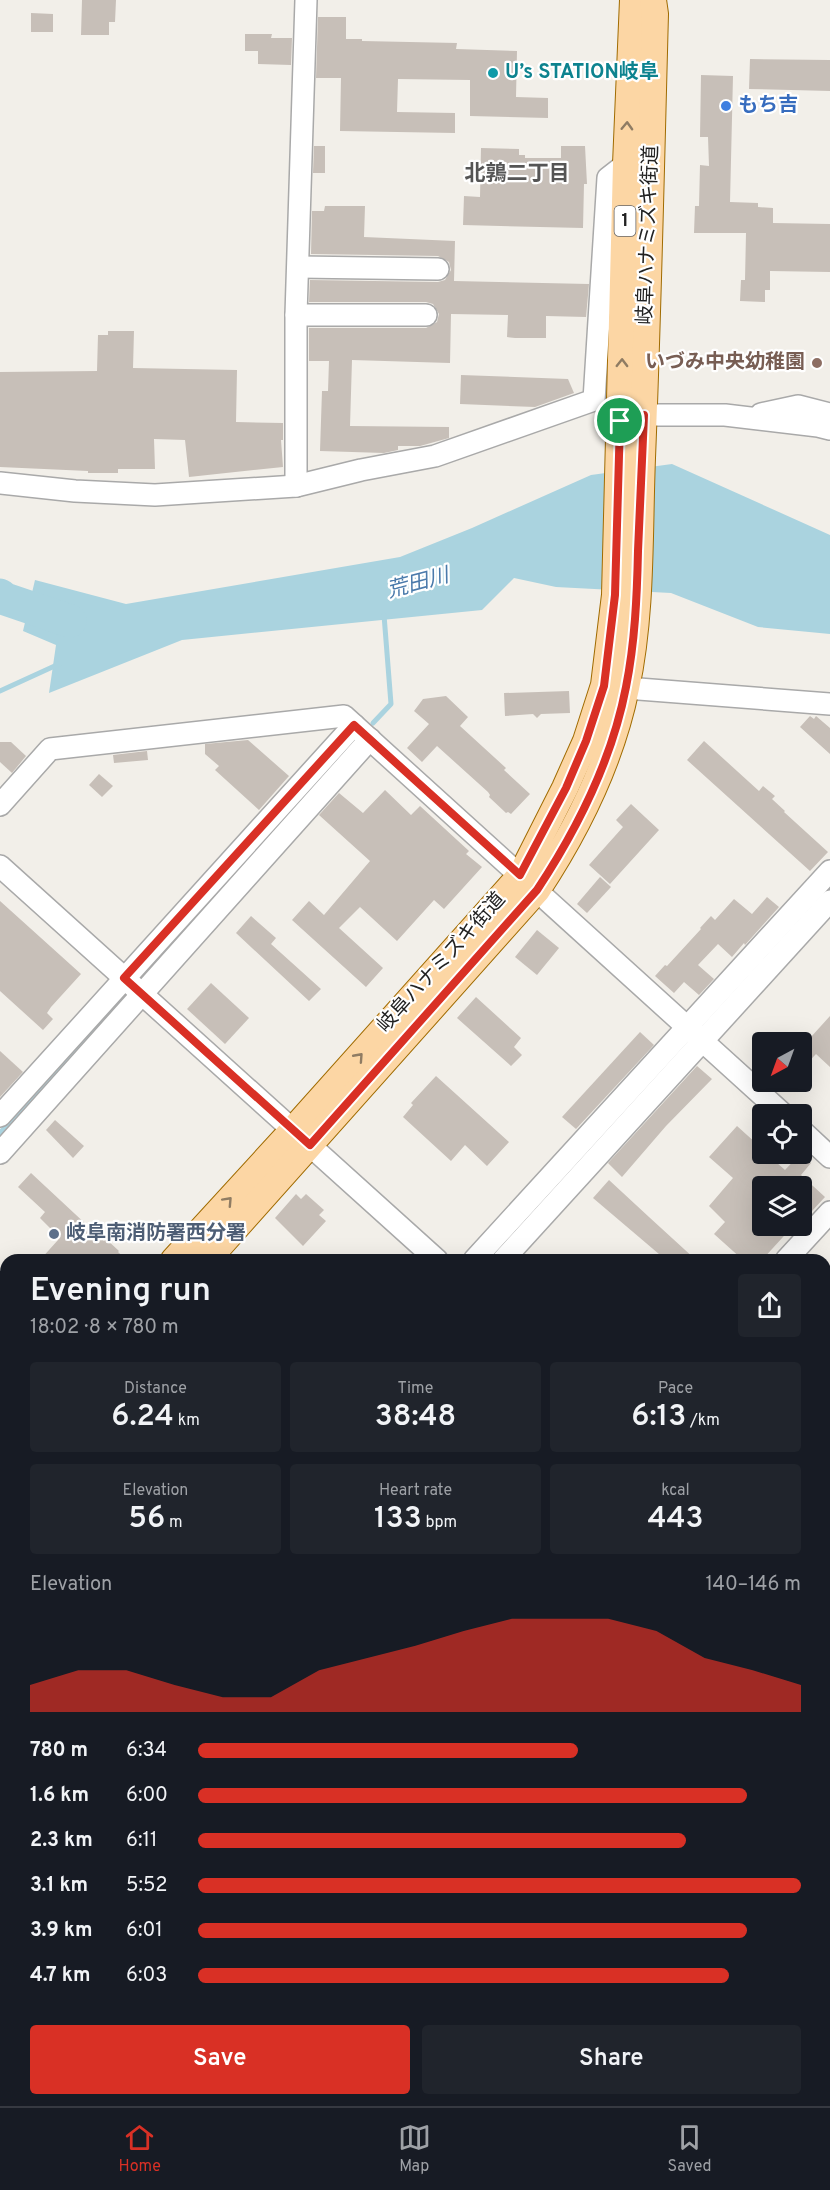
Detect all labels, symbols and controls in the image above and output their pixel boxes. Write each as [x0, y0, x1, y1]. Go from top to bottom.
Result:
place label: U’s STATION岐阜 [505, 60, 659, 86]
marker: U’s STATION岐阜 [486, 66, 500, 80]
place label: もち吉 [738, 93, 798, 119]
marker: もち吉 [719, 99, 733, 113]
one-way arrow [621, 122, 634, 131]
street label: 岐阜ハナミズキ街道 [633, 145, 665, 325]
district label: 北鶉二丁目 [465, 161, 570, 188]
road number: 1 [614, 206, 636, 236]
place label: いづみ中央幼稚園 [645, 350, 805, 376]
marker: いづみ中央幼稚園 [810, 356, 824, 370]
one-way arrow [615, 359, 628, 368]
pin [594, 395, 645, 446]
icon: arrive [603, 404, 636, 437]
water label: 荒田川 [384, 562, 454, 605]
street label: 岐阜ハナミズキ街道 [372, 887, 512, 1039]
north arrow [752, 1032, 812, 1092]
map controls [752, 1032, 812, 1236]
one-way arrow [352, 1053, 363, 1064]
button: locate [752, 1104, 812, 1164]
button: layers [752, 1176, 812, 1236]
one-way arrow [221, 1198, 232, 1208]
place label: 岐阜南消防署西分署 [66, 1221, 246, 1247]
marker: 岐阜南消防署西分署 [47, 1227, 61, 1241]
text: Evening run [30, 1271, 211, 1313]
button: share [738, 1274, 801, 1337]
text: 18:02 · 8 × 780 m [30, 1315, 179, 1341]
text: Distance [124, 1379, 187, 1399]
text: Time [398, 1379, 433, 1399]
text: Pace [658, 1379, 693, 1399]
text: 6.24 [111, 1399, 174, 1436]
text: 38:48 [375, 1399, 456, 1436]
text: 6:13 [631, 1399, 686, 1436]
text: km [174, 1411, 200, 1431]
text: /km [686, 1411, 720, 1431]
text: Elevation [123, 1481, 188, 1501]
text: Heart rate [379, 1481, 452, 1501]
text: kcal [661, 1481, 690, 1501]
text: 56 [129, 1501, 165, 1538]
text: 133 [374, 1501, 422, 1538]
text: 443 [647, 1501, 704, 1538]
text: m [165, 1513, 183, 1533]
text: bpm [422, 1513, 457, 1533]
text: Elevation [30, 1572, 112, 1598]
text: 140–146 m [705, 1572, 801, 1598]
text: 780 m [30, 1738, 88, 1764]
text: 6:34 [126, 1738, 167, 1764]
text: 1.6 km [30, 1783, 89, 1809]
text: 6:00 [126, 1783, 168, 1809]
text: 2.3 km [30, 1828, 93, 1854]
text: 6:11 [126, 1828, 157, 1854]
text: 3.1 km [30, 1873, 88, 1899]
text: 5:52 [126, 1873, 167, 1899]
text: 3.9 km [30, 1918, 92, 1944]
text: 6:01 [126, 1918, 163, 1944]
text: 4.7 km [30, 1963, 90, 1989]
text: 6:03 [126, 1963, 167, 1989]
button: Save [30, 2025, 410, 2094]
button: Share [422, 2025, 801, 2094]
tab: Home [118, 2121, 161, 2177]
tab: Map [398, 2121, 431, 2177]
tab: Saved [668, 2121, 712, 2177]

